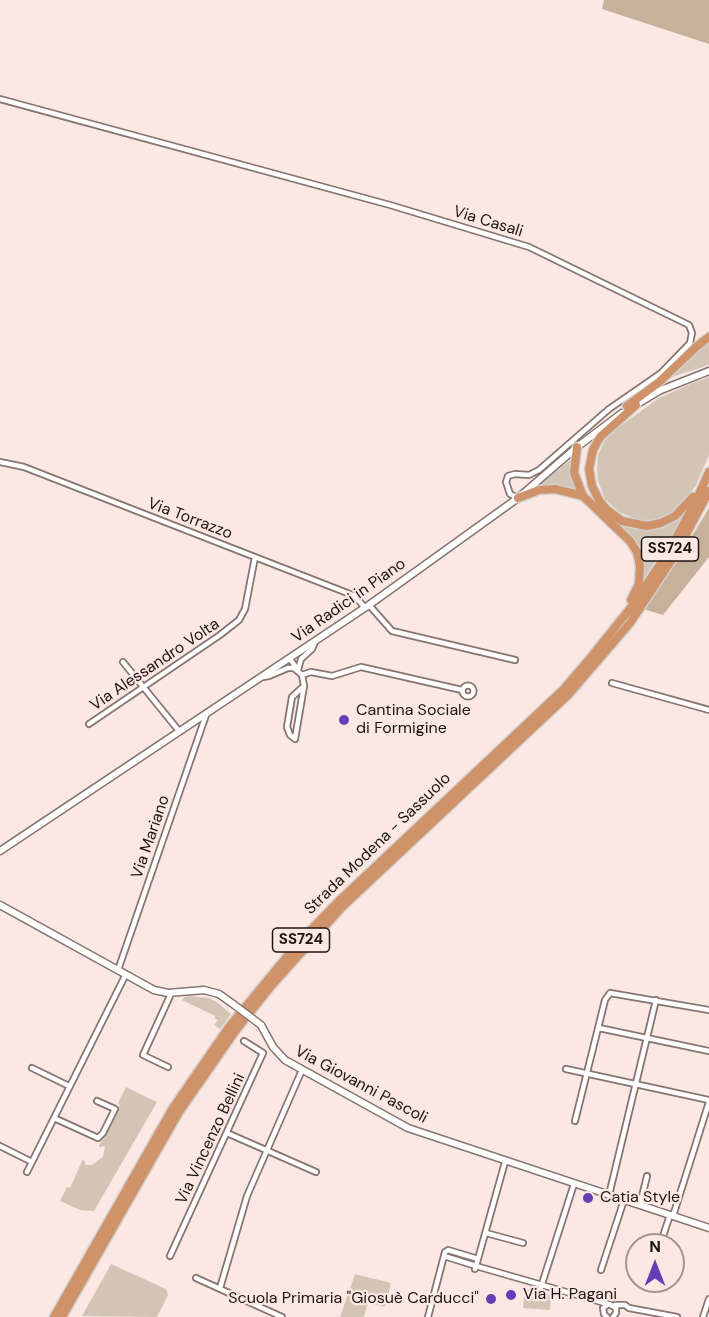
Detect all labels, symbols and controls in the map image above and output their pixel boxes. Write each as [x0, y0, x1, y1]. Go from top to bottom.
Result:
street label: Via Casali [451, 202, 525, 242]
street label: Via Torrazzo [145, 494, 235, 544]
road number: SS724 [642, 537, 698, 561]
street label: Via Radici in Piano [288, 555, 410, 647]
street label: Via Alessandro Volta [87, 615, 223, 715]
place label: Cantina Sociale di Formigine [356, 701, 471, 739]
marker: Cantina Sociale di Formigine [337, 713, 351, 727]
street label: Strada Modena - Sassuolo [301, 769, 455, 919]
street label: Via Mariano [128, 793, 174, 881]
road number: SS724 [272, 928, 330, 952]
street label: Via Giovanni Pascoli [291, 1042, 431, 1128]
street label: Via Vincenzo Bellini [172, 1070, 250, 1208]
place label: Catia Style [600, 1188, 680, 1208]
marker: Catia Style [581, 1191, 595, 1205]
north arrow [625, 1233, 685, 1293]
text: N [649, 1236, 661, 1257]
place label: Via H. Pagani [523, 1285, 617, 1305]
marker: Via H. Pagani [504, 1288, 518, 1302]
place label: Scuola Primaria "Giosuè Carducci" [228, 1289, 479, 1309]
marker: Scuola Primaria "Giosuè Carducci" [484, 1292, 498, 1306]

